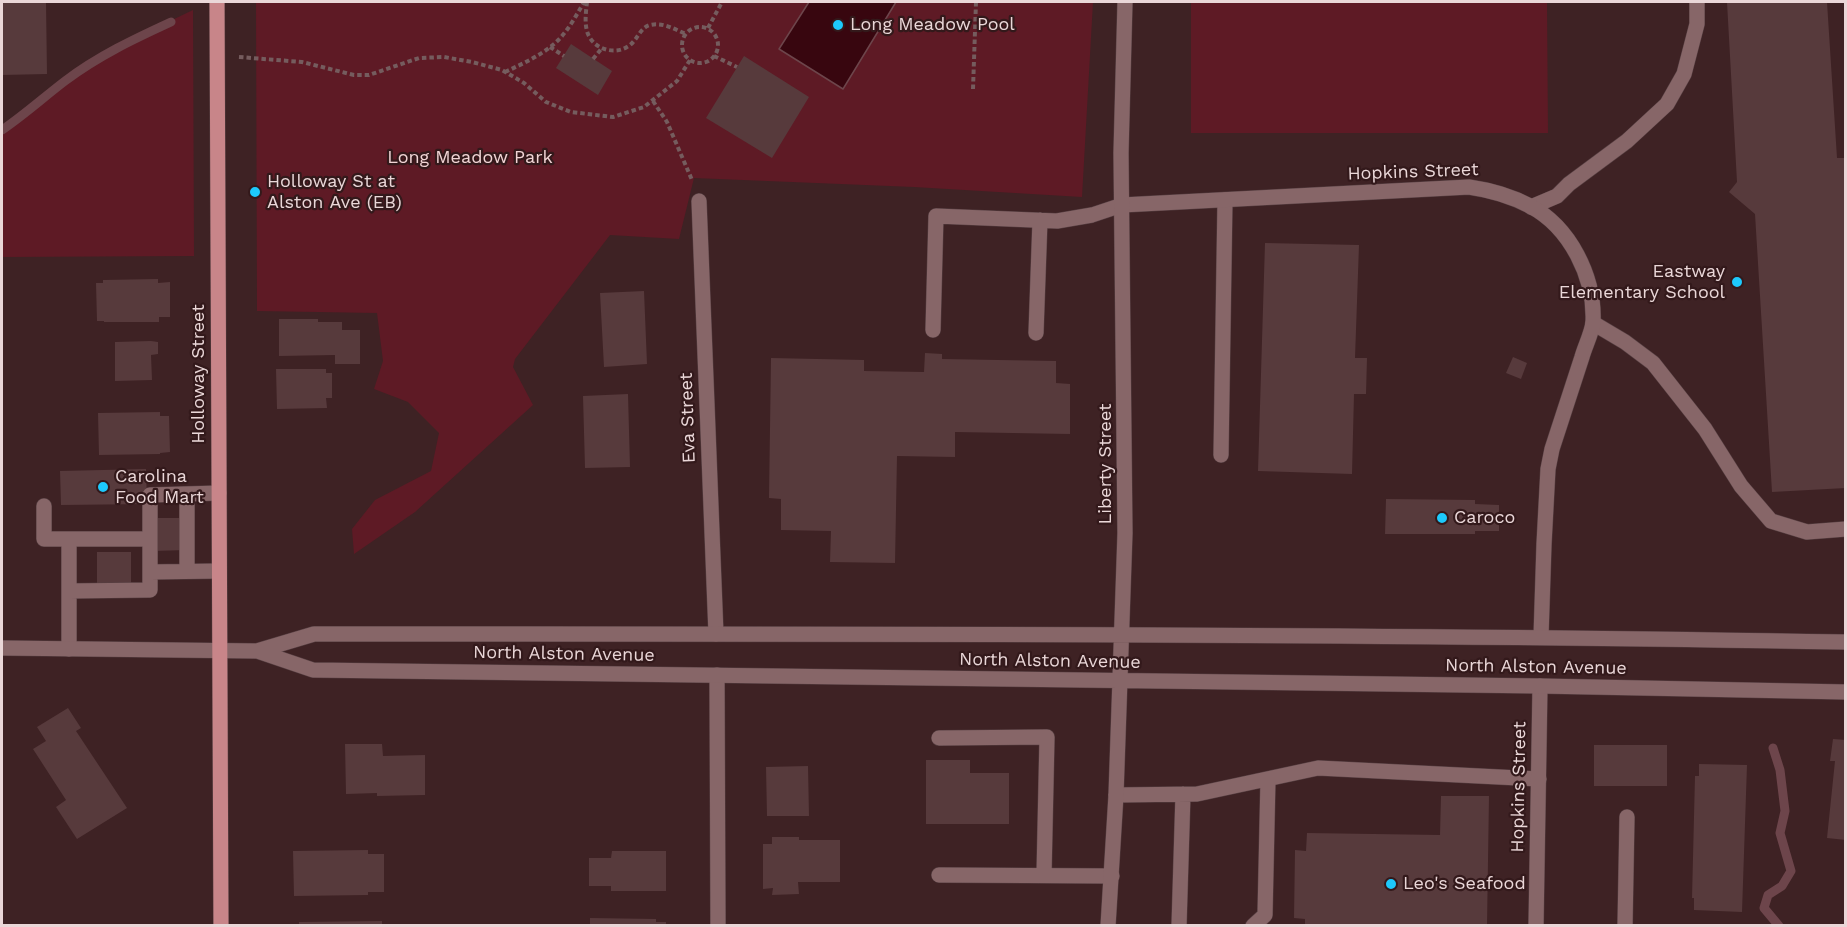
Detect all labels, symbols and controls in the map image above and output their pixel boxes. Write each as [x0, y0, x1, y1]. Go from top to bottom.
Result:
place label: Long Meadow Pool [850, 14, 1015, 36]
marker: Long Meadow Pool [831, 18, 845, 32]
park label: Long Meadow Park [387, 147, 553, 169]
street label: Hopkins Street [1347, 159, 1479, 185]
place label: Holloway St at Alston Ave (EB) [267, 171, 402, 213]
marker: Holloway St at Alston Ave (EB) [248, 185, 262, 199]
place label: Eastway Elementary School [1559, 261, 1725, 304]
marker: Eastway Elementary School [1730, 275, 1744, 289]
street label: Holloway Street [188, 304, 210, 444]
street label: Eva Street [676, 372, 700, 464]
street label: Liberty Street [1095, 403, 1117, 525]
place label: Carolina Food Mart [115, 466, 204, 508]
marker: Carolina Food Mart [96, 480, 110, 494]
place label: Caroco [1454, 507, 1515, 529]
marker: Caroco [1435, 511, 1449, 525]
street label: North Alston Avenue [473, 642, 655, 666]
street label: North Alston Avenue [959, 649, 1141, 673]
street label: North Alston Avenue [1445, 655, 1627, 679]
street label: Hopkins Street [1507, 721, 1531, 853]
place label: Leo's Seafood [1403, 873, 1526, 895]
marker: Leo's Seafood [1384, 877, 1398, 891]

